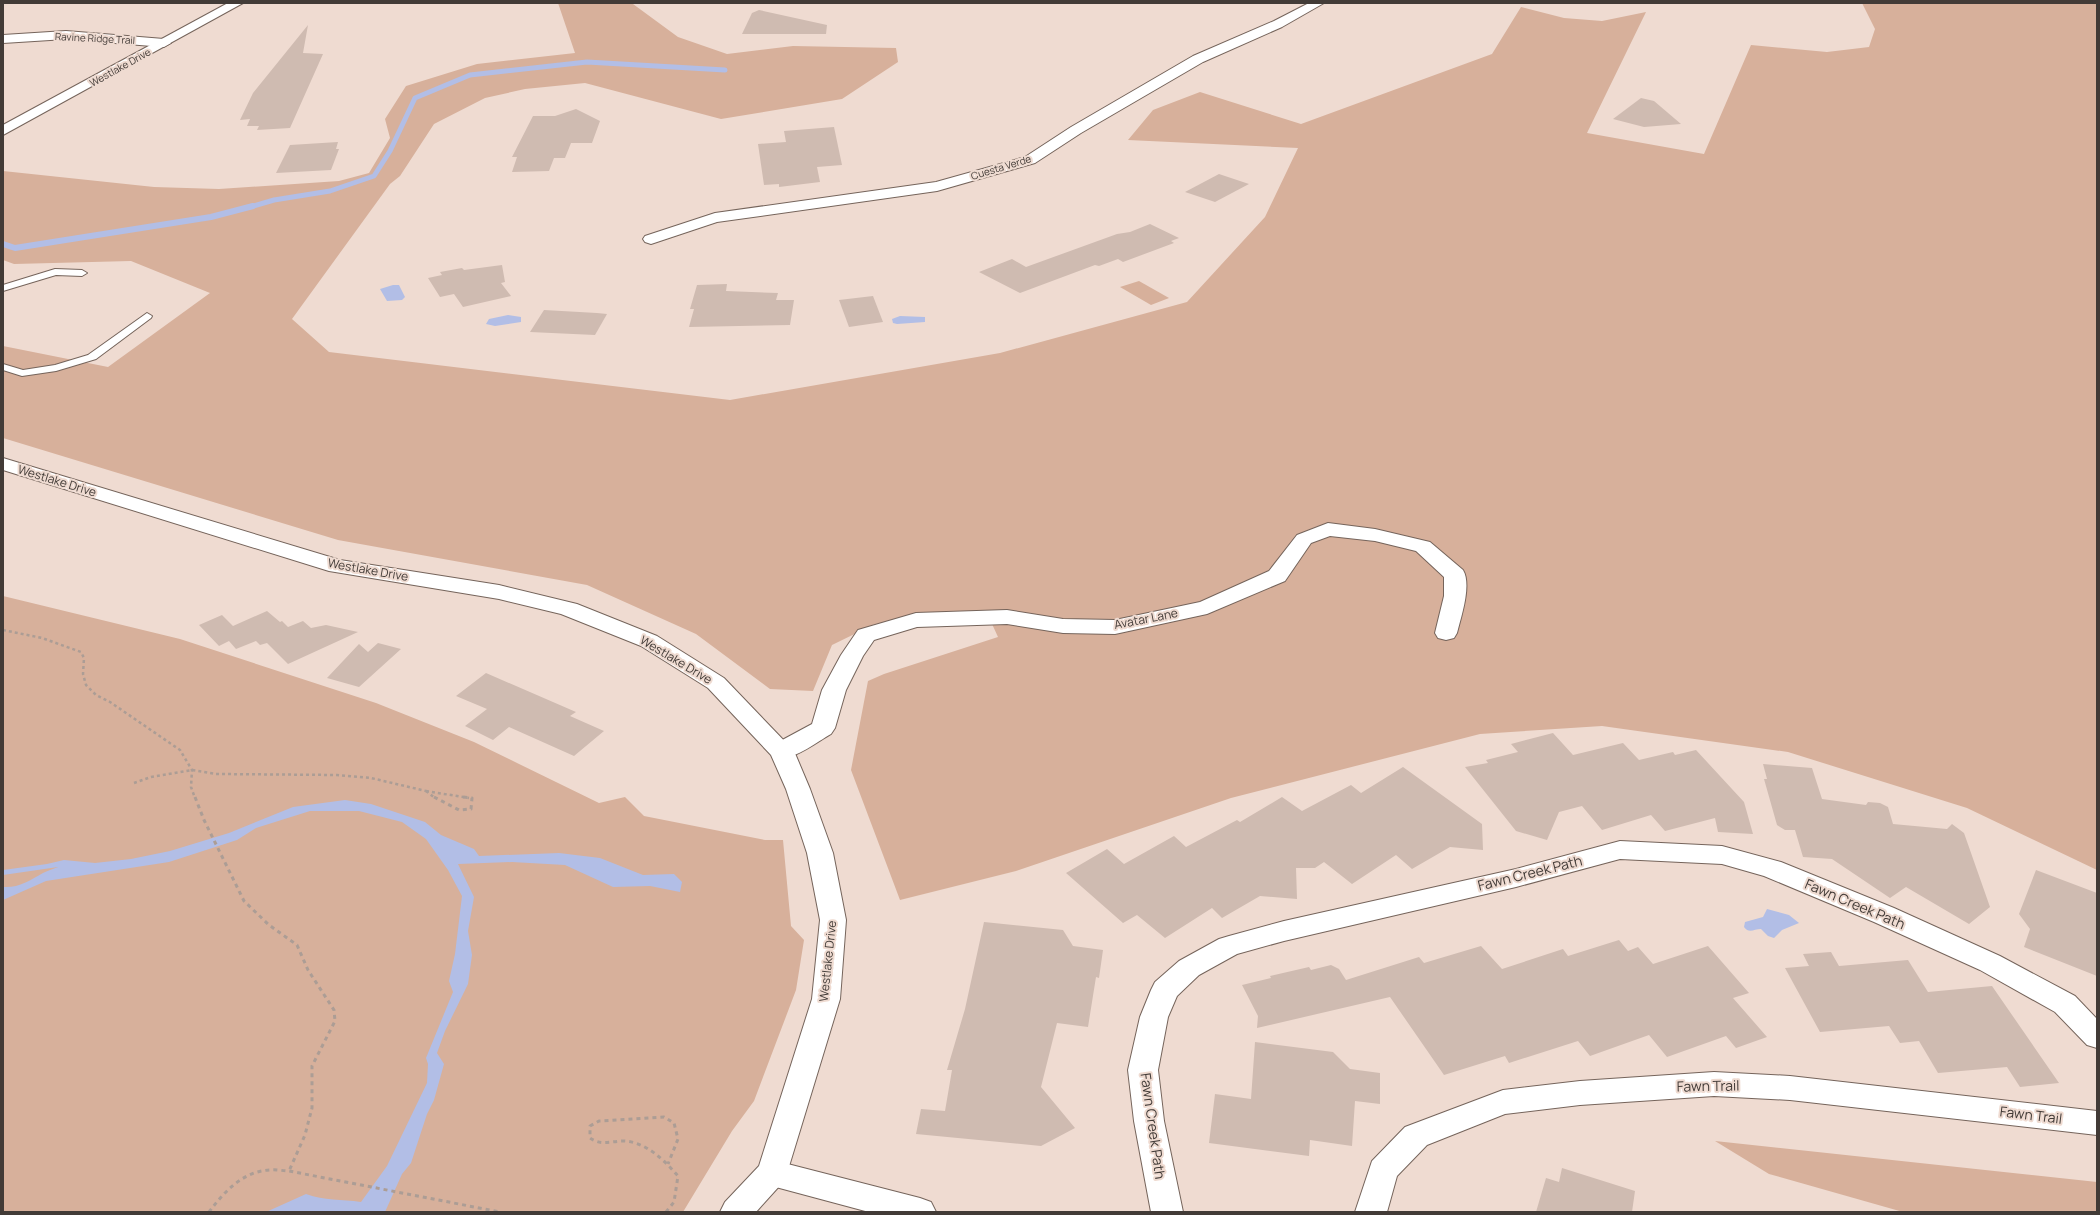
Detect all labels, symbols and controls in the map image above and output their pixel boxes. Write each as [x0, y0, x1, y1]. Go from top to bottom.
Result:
street label: Ravine Ridge Trail [55, 29, 135, 47]
street label: Westlake Drive [87, 44, 153, 90]
street label: Cuesta Verde [969, 151, 1033, 183]
street label: Westlake Drive [16, 460, 99, 501]
street label: Westlake Drive [327, 554, 410, 585]
street label: Avatar Lane [1113, 604, 1179, 633]
street label: Westlake Drive [637, 631, 716, 688]
street label: Fawn Creek Path [1476, 850, 1584, 895]
street label: Fawn Creek Path [1802, 874, 1908, 933]
street label: Westlake Drive [815, 920, 840, 1002]
street label: Fawn Creek Path [1137, 1072, 1170, 1180]
street label: Fawn Trail [1676, 1075, 1740, 1096]
street label: Fawn Trail [1999, 1101, 2063, 1128]

